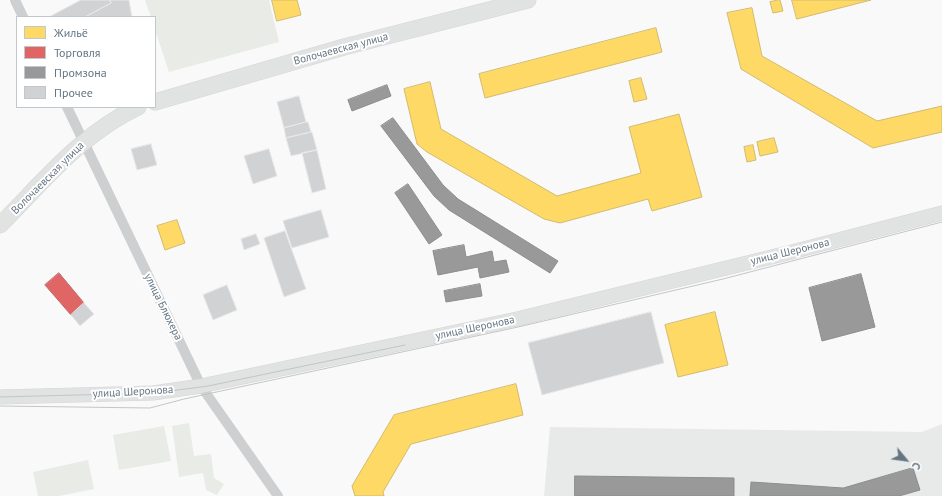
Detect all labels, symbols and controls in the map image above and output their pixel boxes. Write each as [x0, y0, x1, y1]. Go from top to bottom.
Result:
legend [16, 16, 156, 108]
text: Жильё [54, 25, 88, 40]
street label: Волочаевская улица [292, 30, 390, 68]
text: Торговля [54, 45, 100, 60]
text: Промзона [54, 65, 107, 80]
text: Прочее [54, 85, 93, 100]
street label: Волочаевская улица [9, 139, 87, 217]
street label: улица Шеронова [749, 236, 831, 268]
street label: улица Блюхера [141, 271, 185, 343]
street label: улица Шеронова [434, 313, 516, 343]
street label: улица Шеронова [92, 383, 174, 401]
north arrow [886, 440, 926, 480]
text: С [909, 460, 924, 472]

